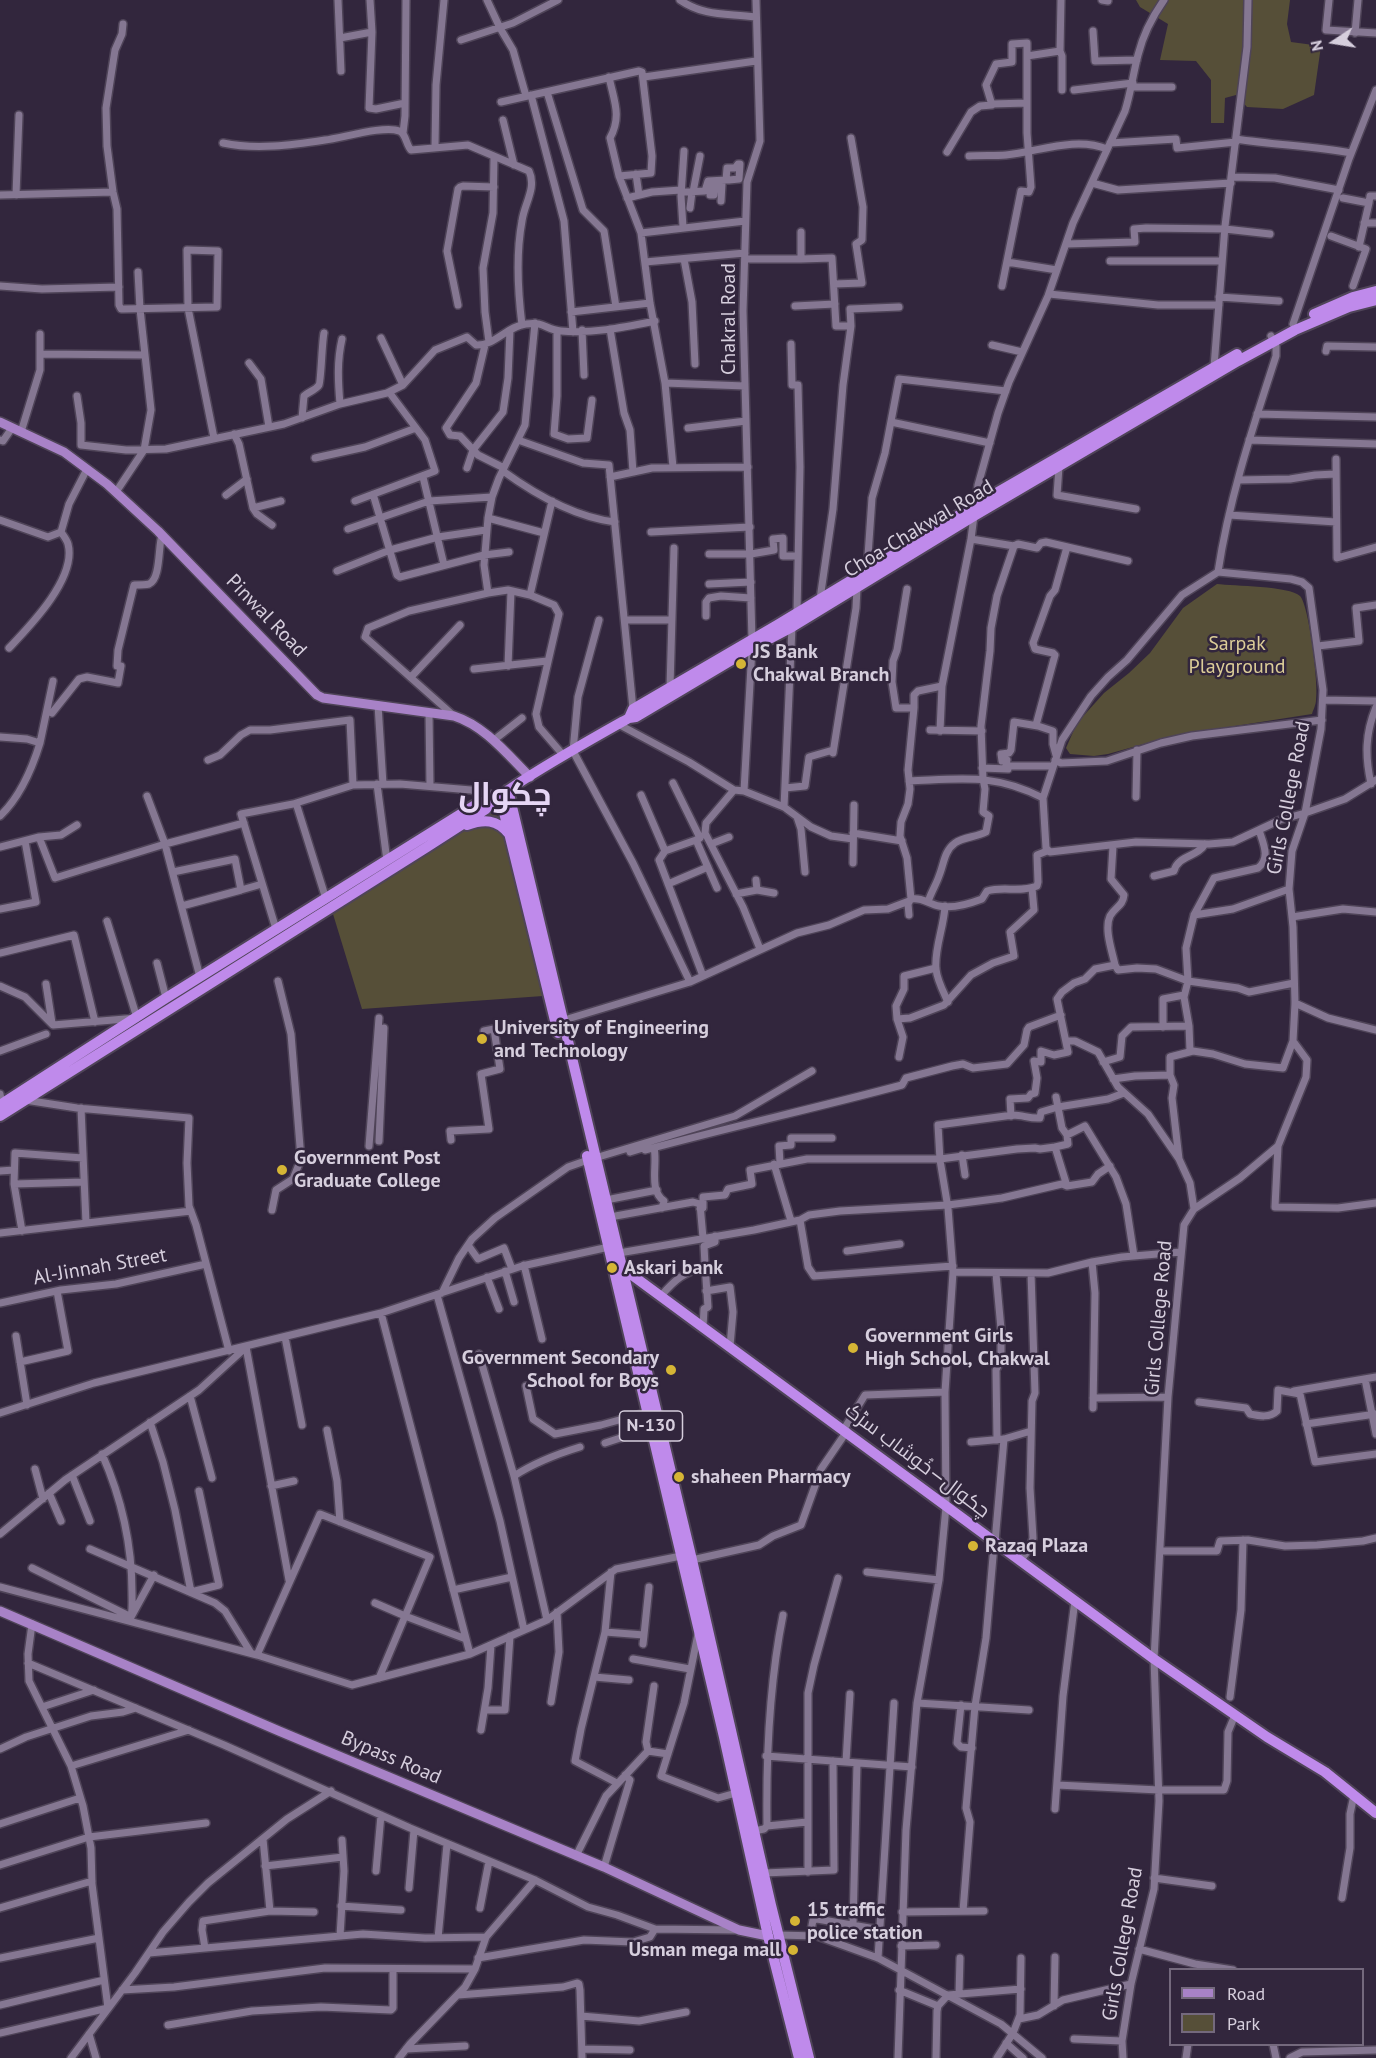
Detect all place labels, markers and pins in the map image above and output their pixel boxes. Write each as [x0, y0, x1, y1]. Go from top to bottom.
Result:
place label: JS Bank Chakwal Branch [753, 640, 889, 687]
marker: JS Bank Chakwal Branch [734, 657, 748, 671]
place label: University of Engineering and Technology [494, 1016, 709, 1063]
marker: University of Engineering and Technology [475, 1032, 489, 1046]
place label: Government Post Graduate College [294, 1146, 441, 1193]
marker: Government Post Graduate College [275, 1163, 289, 1177]
place label: Askari bank [624, 1256, 723, 1280]
marker: Askari bank [605, 1261, 619, 1275]
place label: Government Girls High School, Chakwal [865, 1324, 1050, 1371]
marker: Government Girls High School, Chakwal [846, 1341, 860, 1355]
place label: Government Secondary School for Boys [462, 1346, 659, 1393]
marker: Government Secondary School for Boys [664, 1363, 678, 1377]
place label: shaheen Pharmacy [691, 1465, 851, 1489]
marker: shaheen Pharmacy [672, 1470, 686, 1484]
place label: Razaq Plaza [985, 1534, 1088, 1558]
marker: Razaq Plaza [966, 1539, 980, 1553]
place label: 15 traffic police station [807, 1898, 923, 1945]
marker: 15 traffic police station [788, 1914, 802, 1928]
place label: Usman mega mall [628, 1938, 781, 1962]
marker: Usman mega mall [786, 1943, 800, 1957]

